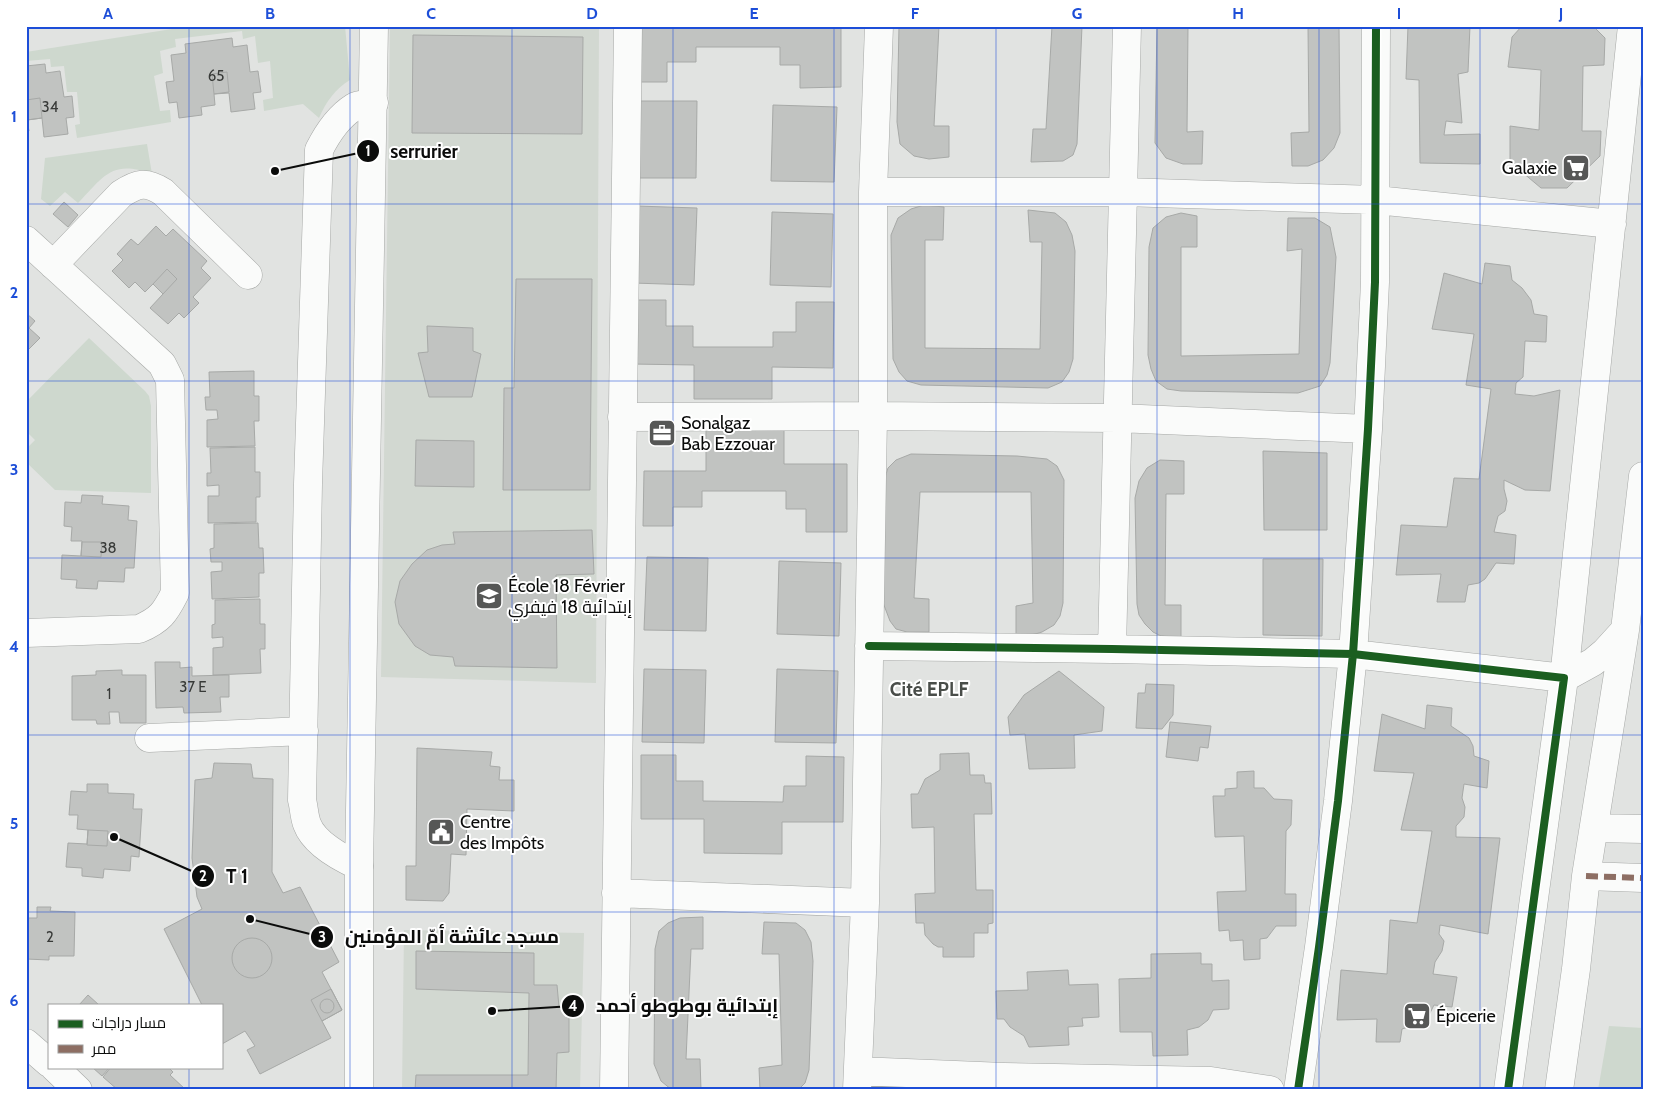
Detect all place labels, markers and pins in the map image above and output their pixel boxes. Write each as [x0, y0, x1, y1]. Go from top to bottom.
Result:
callout: serrurier [355, 134, 468, 168]
supermarket icon: Galaxie [1561, 153, 1591, 183]
place label: Galaxie [1502, 157, 1557, 179]
place label: Sonalgaz Bab Ezzouar [681, 412, 775, 455]
office icon: Sonalgaz Bab Ezzouar [647, 418, 677, 448]
place label: École 18 Février إبتدائية 18 فيفري [508, 575, 632, 621]
school or university icon: École 18 Février إبتدائية 18 فيفري [474, 581, 504, 611]
place label: Centre des Impôts [460, 811, 544, 854]
public building icon: Centre des Impôts [426, 817, 456, 847]
callout: T 1 [191, 859, 258, 893]
callout: مسجد عائشة أمّ المؤمنين [310, 920, 569, 954]
callout: إبتدائية بوطوطو أحمد [561, 989, 788, 1023]
supermarket icon: Épicerie [1402, 1001, 1432, 1031]
place label: Épicerie [1436, 1005, 1496, 1027]

